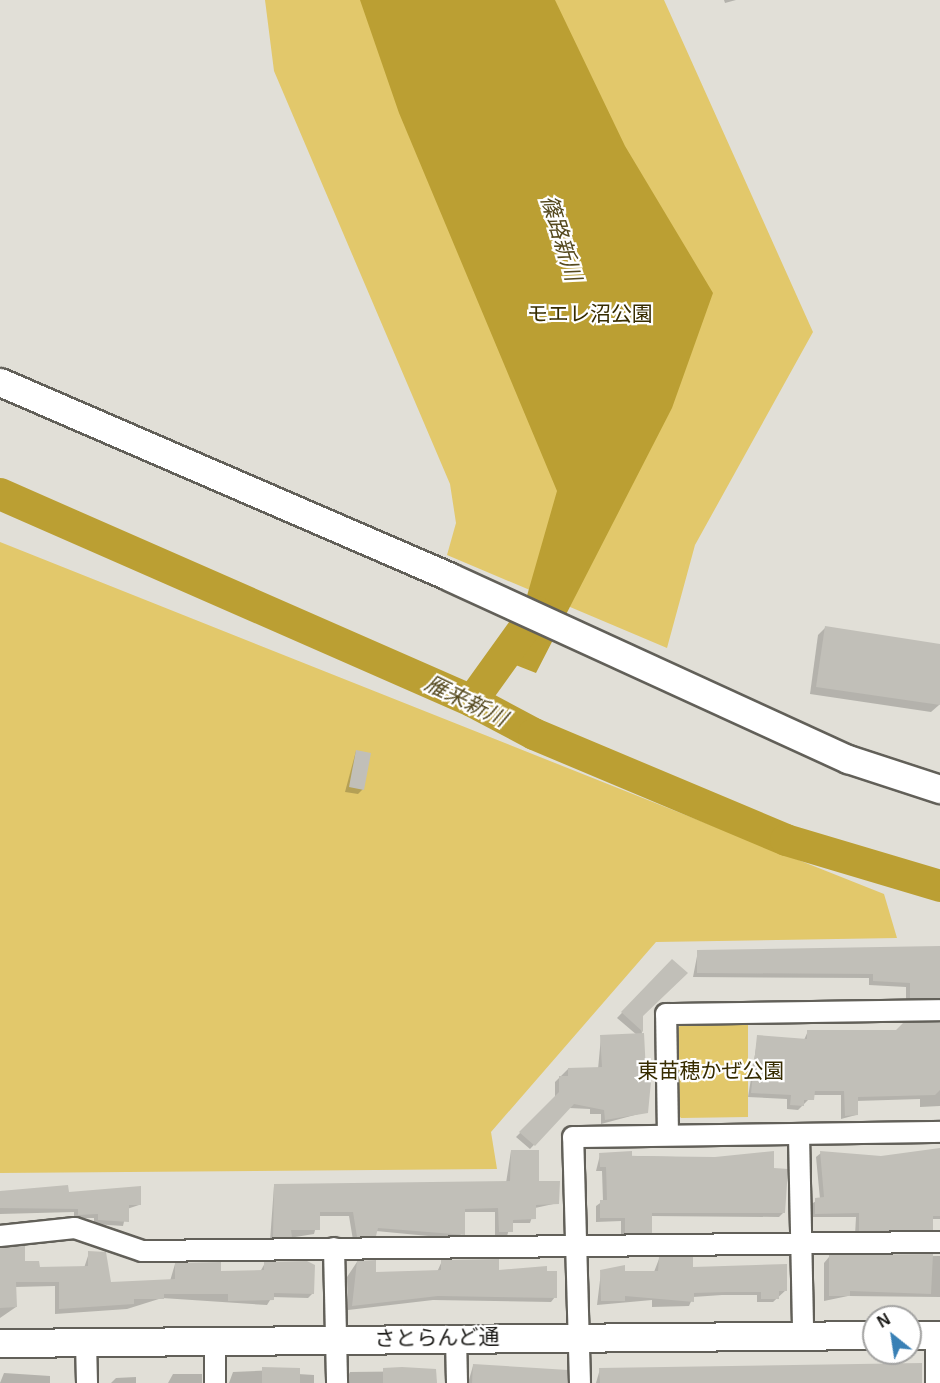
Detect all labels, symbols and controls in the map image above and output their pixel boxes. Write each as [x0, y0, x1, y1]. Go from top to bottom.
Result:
water label: 篠路新川 [536, 192, 586, 284]
park label: モエレ沼公園 [527, 301, 653, 327]
water label: 雁来新川 [421, 670, 511, 732]
park label: 東苗穂かぜ公園 [638, 1058, 784, 1084]
north arrow [862, 1305, 922, 1365]
text: N [874, 1310, 893, 1331]
street label: さとらんど通 [374, 1324, 500, 1352]

